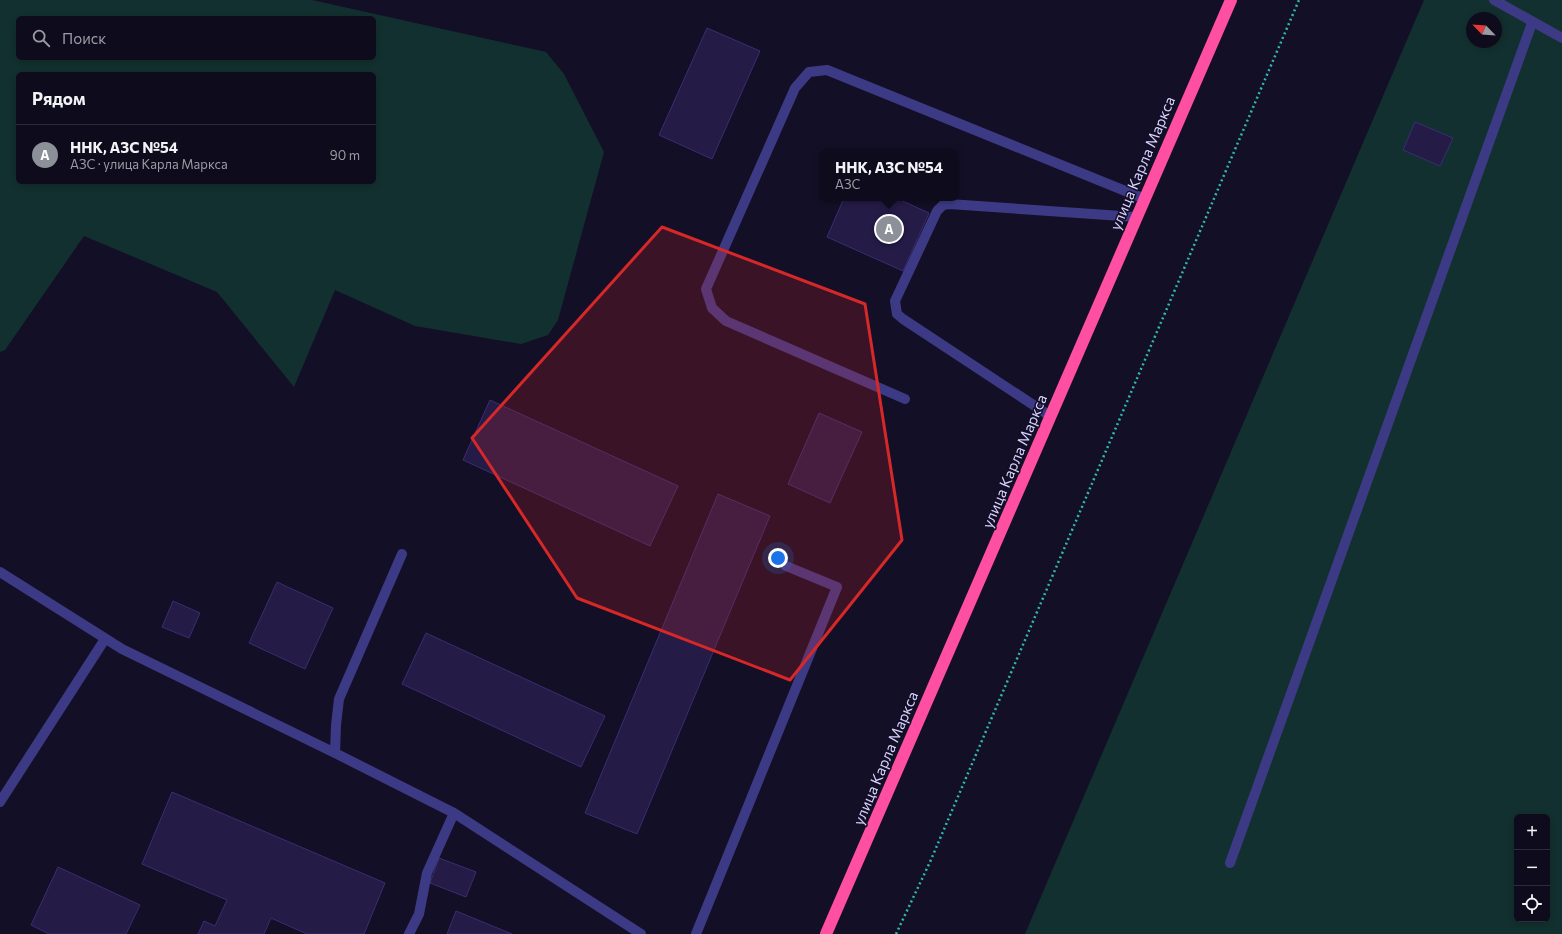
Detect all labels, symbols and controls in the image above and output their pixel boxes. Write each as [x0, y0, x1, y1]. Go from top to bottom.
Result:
north arrow [1466, 12, 1502, 48]
search box [16, 16, 376, 60]
icon: search [30, 27, 52, 49]
text: Поиск [62, 29, 106, 47]
text: Рядом [32, 88, 86, 109]
street label: улица Карла Маркса [1106, 93, 1178, 233]
text: ННК, АЗС №54 [70, 138, 178, 156]
text: A [40, 147, 50, 163]
text: 90 m [330, 147, 360, 163]
popup [820, 149, 958, 201]
text: АЗС · улица Карла Маркса [70, 156, 228, 172]
text: ННК, АЗС №54 [835, 158, 943, 176]
text: АЗС [835, 176, 860, 192]
pin: A [876, 214, 902, 244]
street label: улица Карла Маркса [978, 391, 1050, 531]
your location [768, 548, 788, 568]
street label: улица Карла Маркса [849, 688, 921, 828]
map controls [1514, 814, 1550, 922]
button: + [1514, 814, 1550, 850]
button: − [1514, 850, 1550, 886]
button: locate [1514, 886, 1550, 922]

